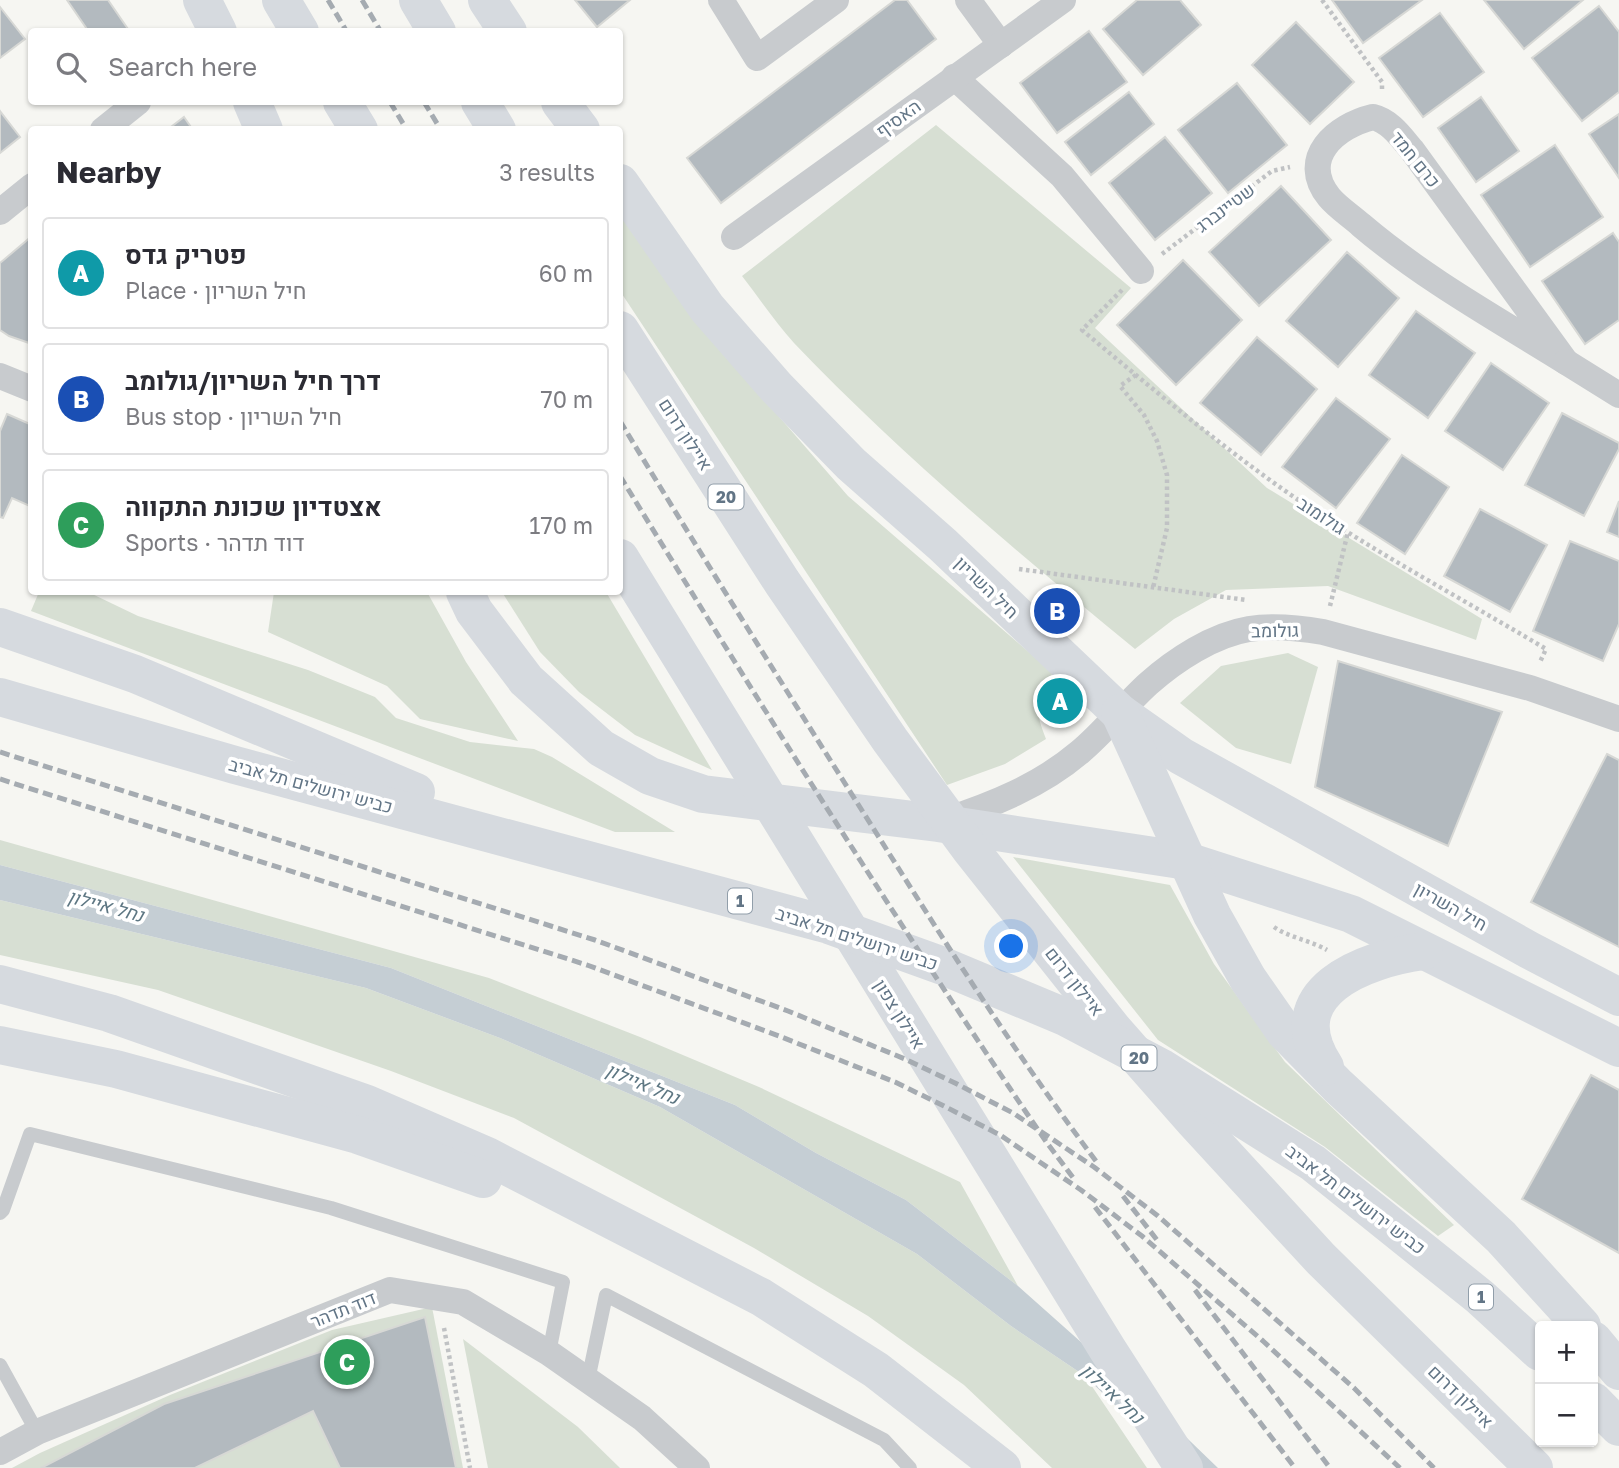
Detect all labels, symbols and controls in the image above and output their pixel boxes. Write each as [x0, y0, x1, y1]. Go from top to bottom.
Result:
search box [28, 28, 623, 105]
icon: search [52, 48, 90, 86]
text: Search here [108, 51, 257, 82]
street label: האסיף [871, 94, 925, 142]
street label: כרם חמד [1387, 126, 1445, 192]
text: Nearby [56, 154, 161, 190]
text: 3 results [499, 158, 595, 186]
street label: שטיינברג [1191, 178, 1259, 236]
text: פטריק גדס [125, 239, 247, 270]
text: A [73, 259, 89, 287]
text: 60 m [539, 259, 593, 287]
text: Place · חיל השריון [125, 276, 307, 304]
text: דרך חיל השריון/גולומב [125, 365, 381, 396]
text: B [73, 385, 89, 413]
text: 70 m [540, 385, 593, 413]
street label: איילון דרום [655, 394, 717, 474]
text: Bus stop · חיל השריון [125, 402, 342, 430]
road number: 20 [708, 484, 744, 510]
text: אצטדיון שכונת התקווה [125, 491, 382, 522]
street label: גולומוב [1294, 491, 1350, 539]
text: C [73, 511, 89, 539]
text: 170 m [529, 511, 593, 539]
text: Sports · דוד תדהר [125, 528, 305, 556]
street label: חיל השריון [951, 551, 1023, 623]
pin: B [1034, 585, 1080, 637]
street label: גולומב [1251, 619, 1299, 641]
pin: A [1037, 675, 1083, 727]
street label: כביש ירושלים תל אביב [227, 753, 395, 817]
street label: חיל השריון [1411, 877, 1491, 935]
water label: נחל איילון [66, 884, 147, 926]
road number: 1 [728, 888, 752, 914]
street label: כביש ירושלים תל אביב [773, 901, 941, 975]
your location [994, 929, 1028, 963]
street label: איילון דרום [1041, 942, 1109, 1020]
street label: איילון צפון [870, 975, 930, 1053]
road number: 20 [1122, 1046, 1156, 1070]
water label: נחל איילון [603, 1057, 684, 1109]
street label: כביש ירושלים תל אביב [1282, 1139, 1430, 1259]
road number: 1 [1469, 1284, 1493, 1310]
street label: דוד תדהר [307, 1286, 379, 1332]
map controls [1535, 1321, 1598, 1447]
button: + [1535, 1321, 1598, 1384]
pin: C [324, 1336, 370, 1388]
water label: נחל איילון [1077, 1358, 1150, 1429]
street label: איילון דרום [1424, 1360, 1498, 1432]
button: − [1535, 1384, 1598, 1447]

